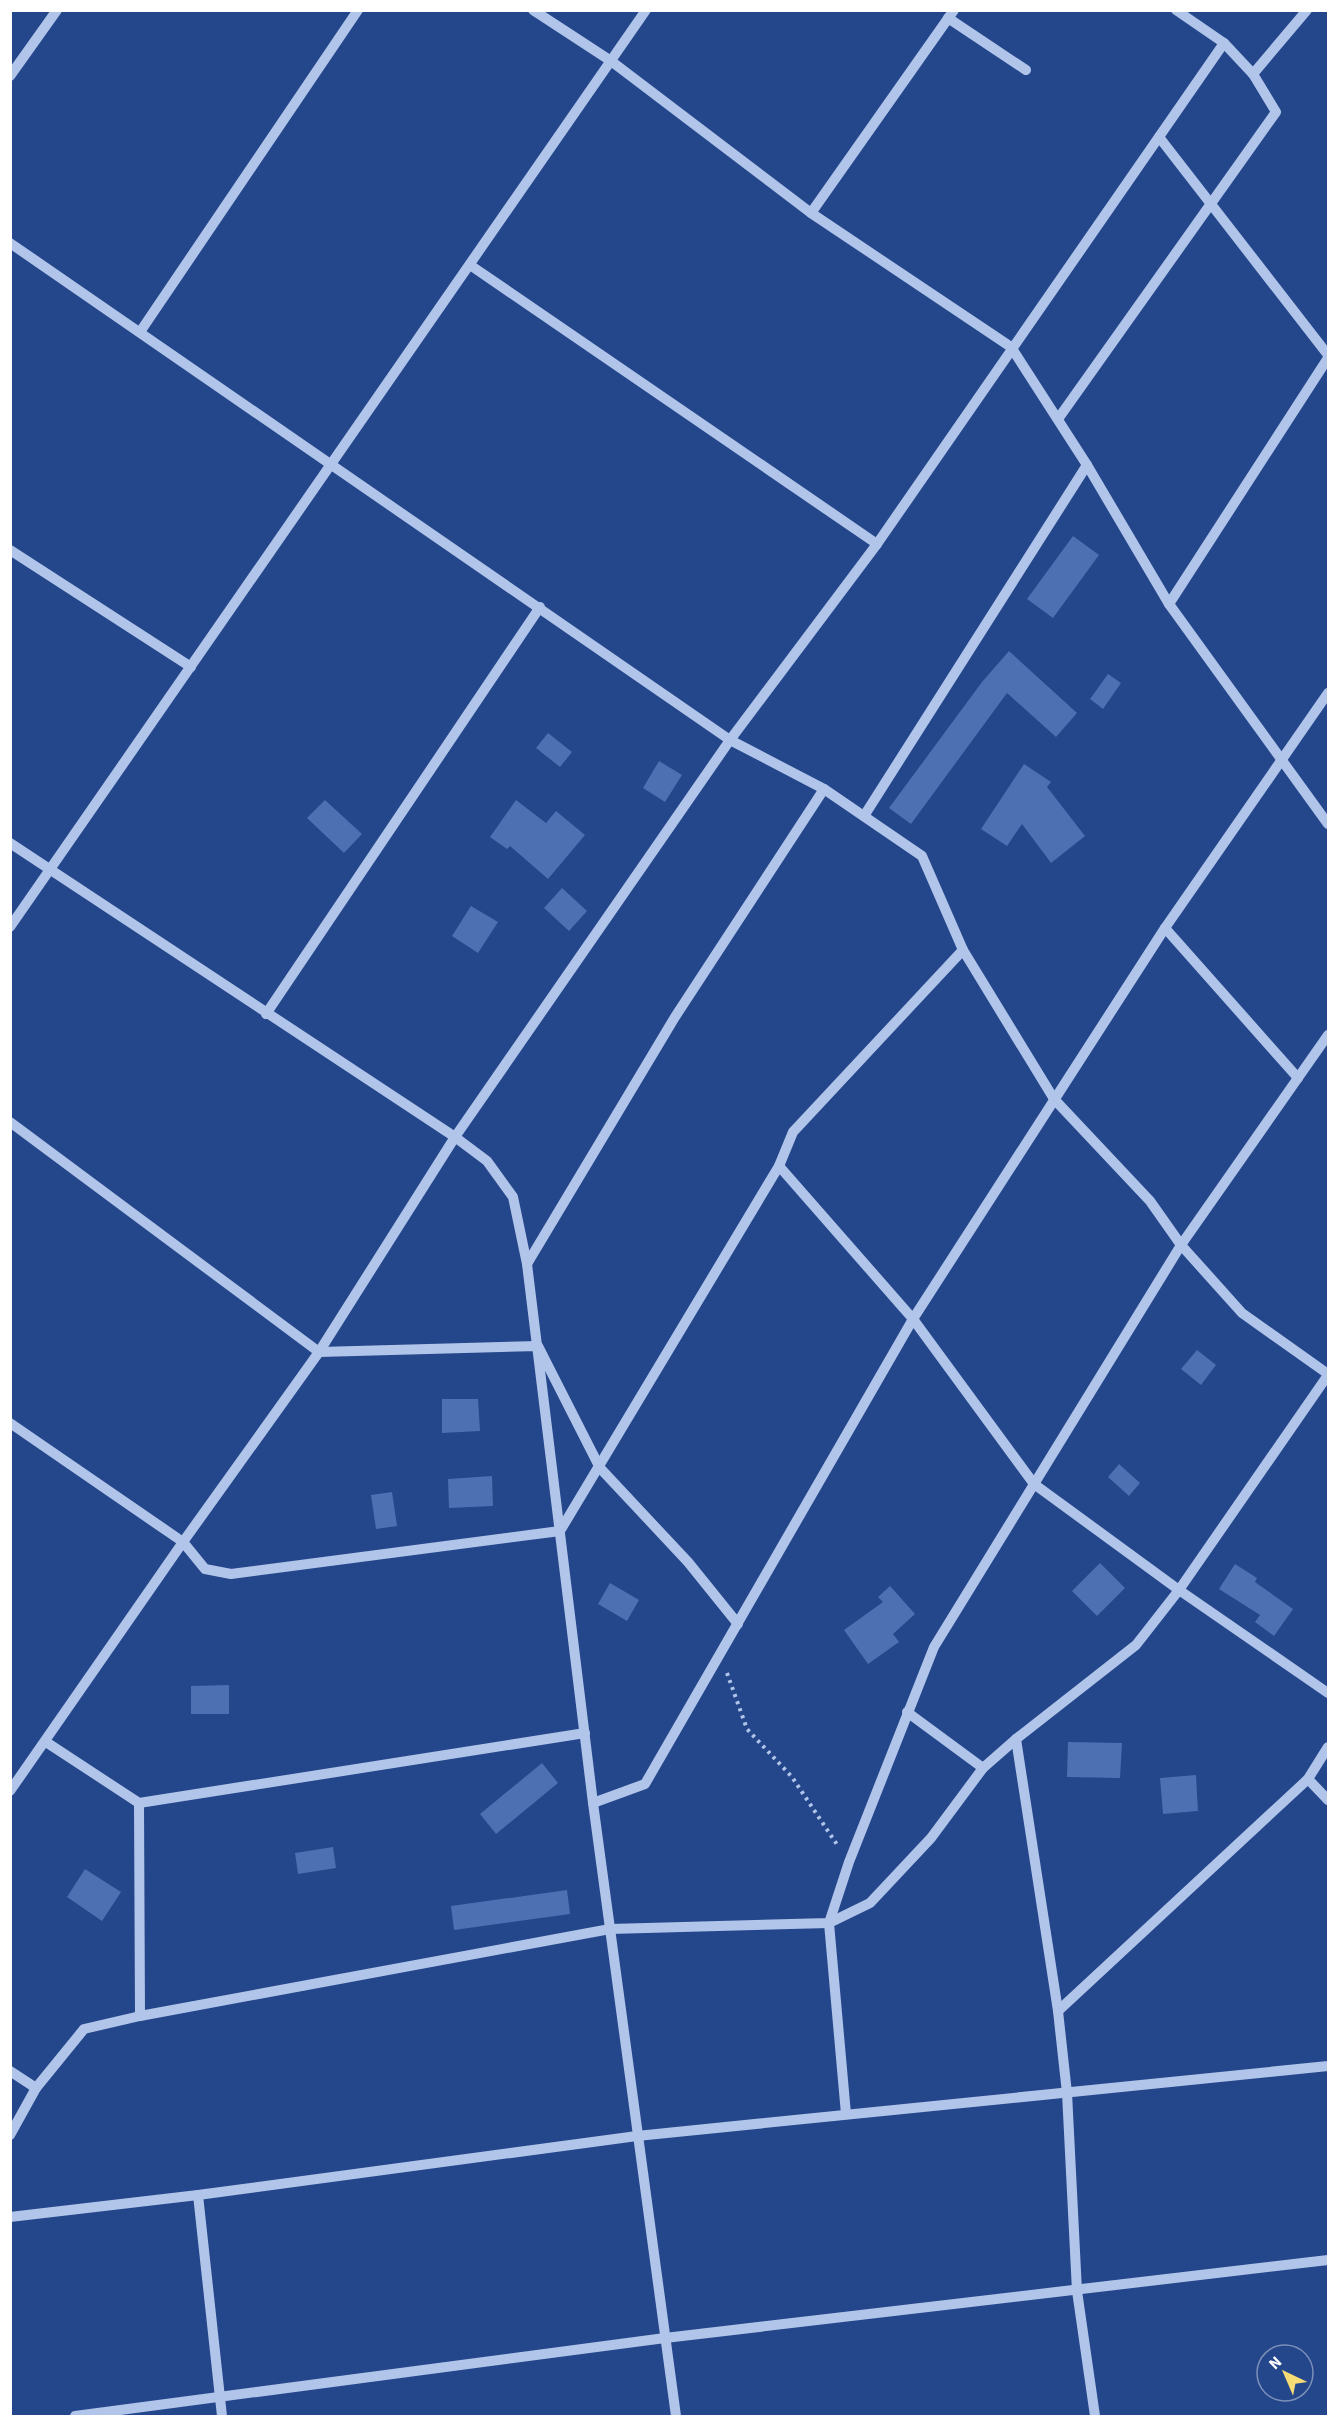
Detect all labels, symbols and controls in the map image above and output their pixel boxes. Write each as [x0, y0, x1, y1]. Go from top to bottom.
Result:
north arrow [1255, 2343, 1315, 2403]
text: N [1264, 2351, 1287, 2375]

